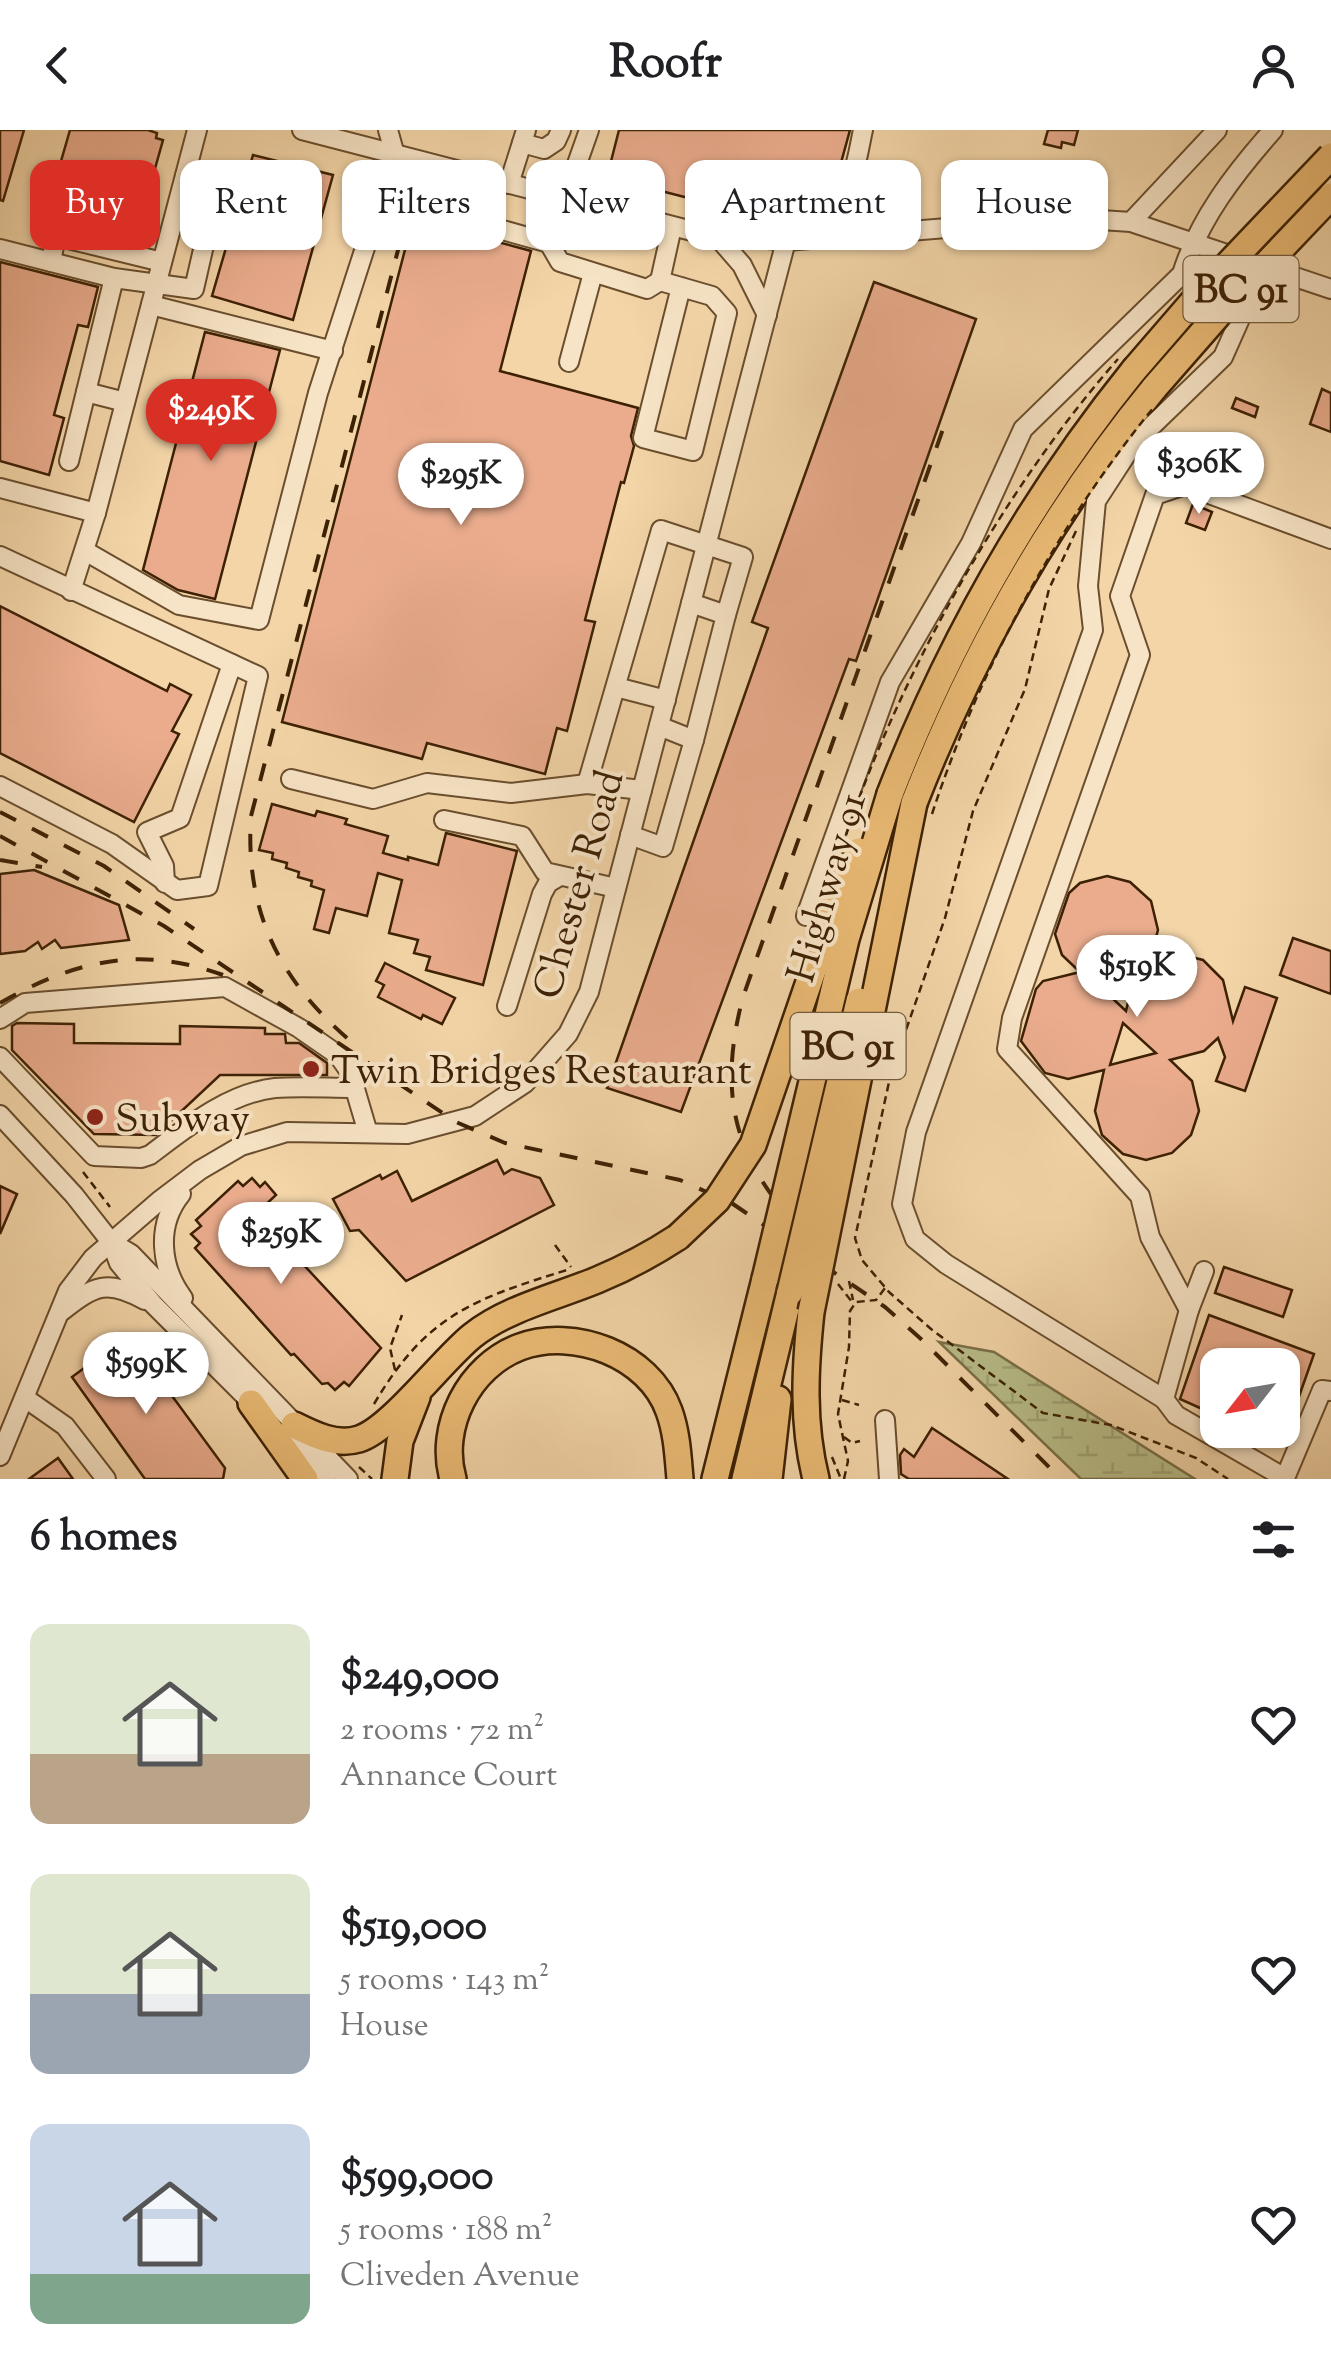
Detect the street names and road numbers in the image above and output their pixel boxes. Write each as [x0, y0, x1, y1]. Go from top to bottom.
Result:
road number: BC 91 [1184, 256, 1298, 322]
street label: Chester Road [521, 764, 641, 1006]
street label: Highway 91 [775, 787, 884, 990]
road number: BC 91 [790, 1013, 906, 1079]

